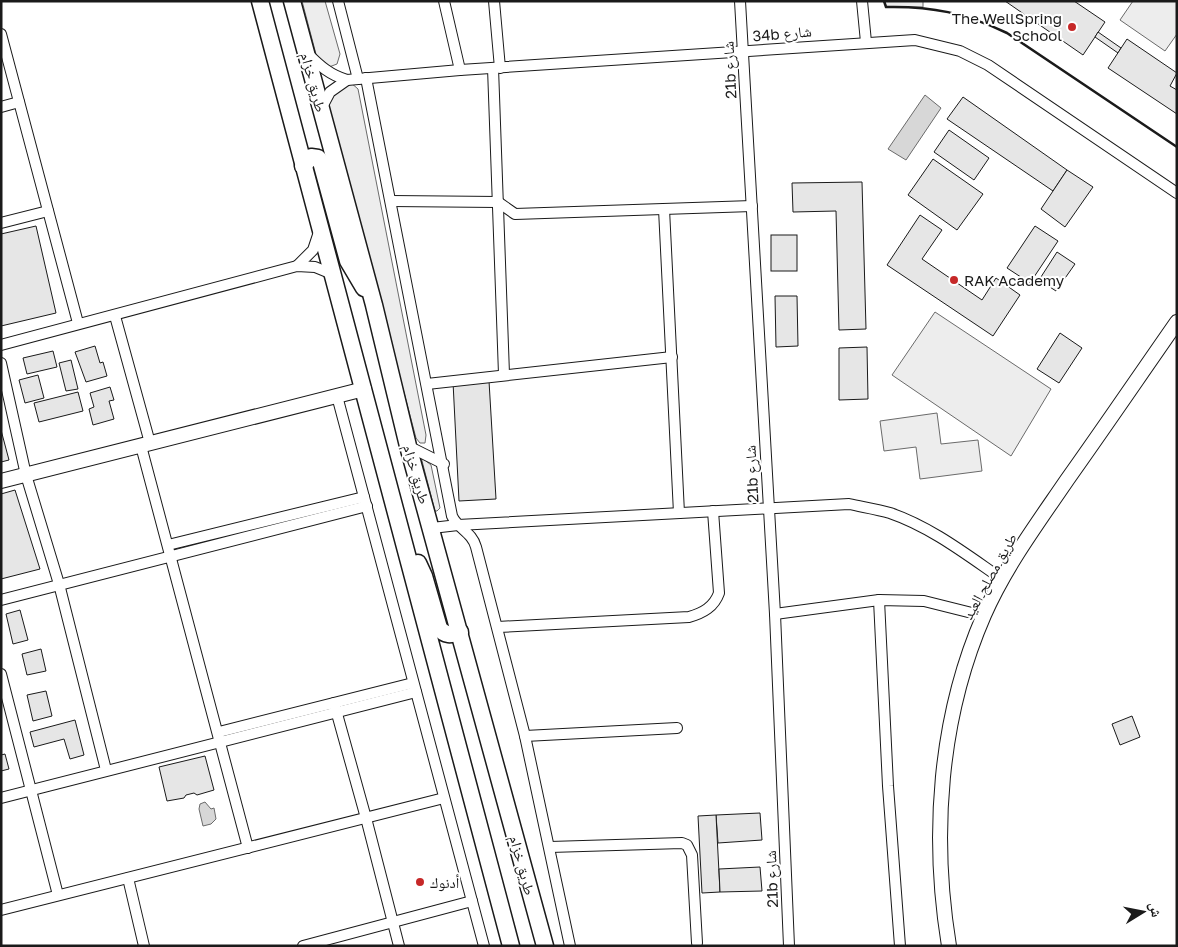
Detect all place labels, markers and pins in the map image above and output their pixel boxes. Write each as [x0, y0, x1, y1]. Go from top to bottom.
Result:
place label: The WellSpring School [952, 9, 1062, 44]
marker: The WellSpring School [1066, 21, 1078, 33]
place label: RAK Academy [964, 271, 1065, 289]
marker: RAK Academy [948, 274, 960, 286]
place label: أدنوك [430, 873, 459, 892]
marker: أدنوك [414, 876, 426, 888]

